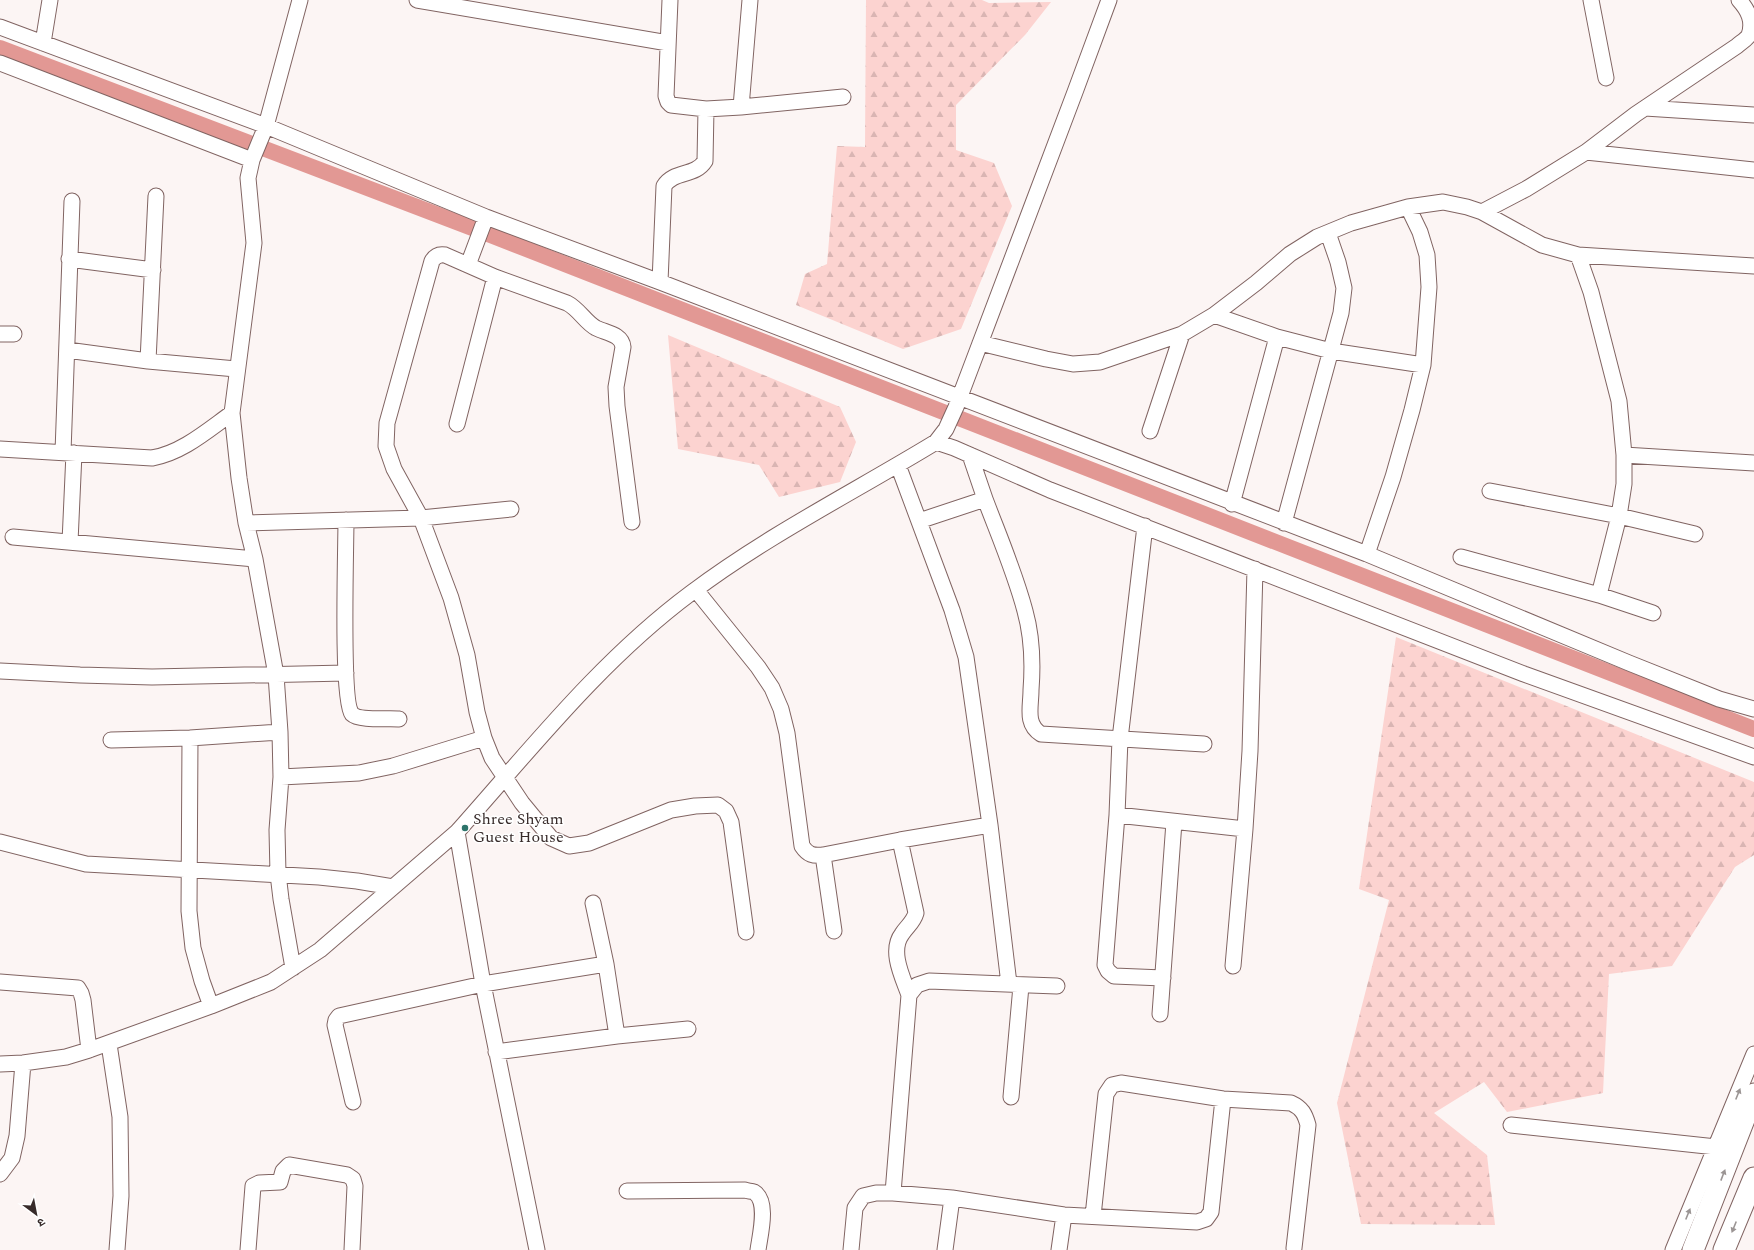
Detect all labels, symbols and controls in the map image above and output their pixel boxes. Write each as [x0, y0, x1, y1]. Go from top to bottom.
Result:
place label: Shree Shyam Guest House [473, 807, 564, 849]
marker: Shree Shyam Guest House [460, 823, 470, 833]
one-way arrow [1735, 1087, 1741, 1099]
one-way arrow [1720, 1168, 1726, 1180]
north arrow [16, 1194, 56, 1234]
one-way arrow [1685, 1208, 1691, 1219]
text: उ [33, 1213, 48, 1231]
one-way arrow [1731, 1221, 1737, 1232]

